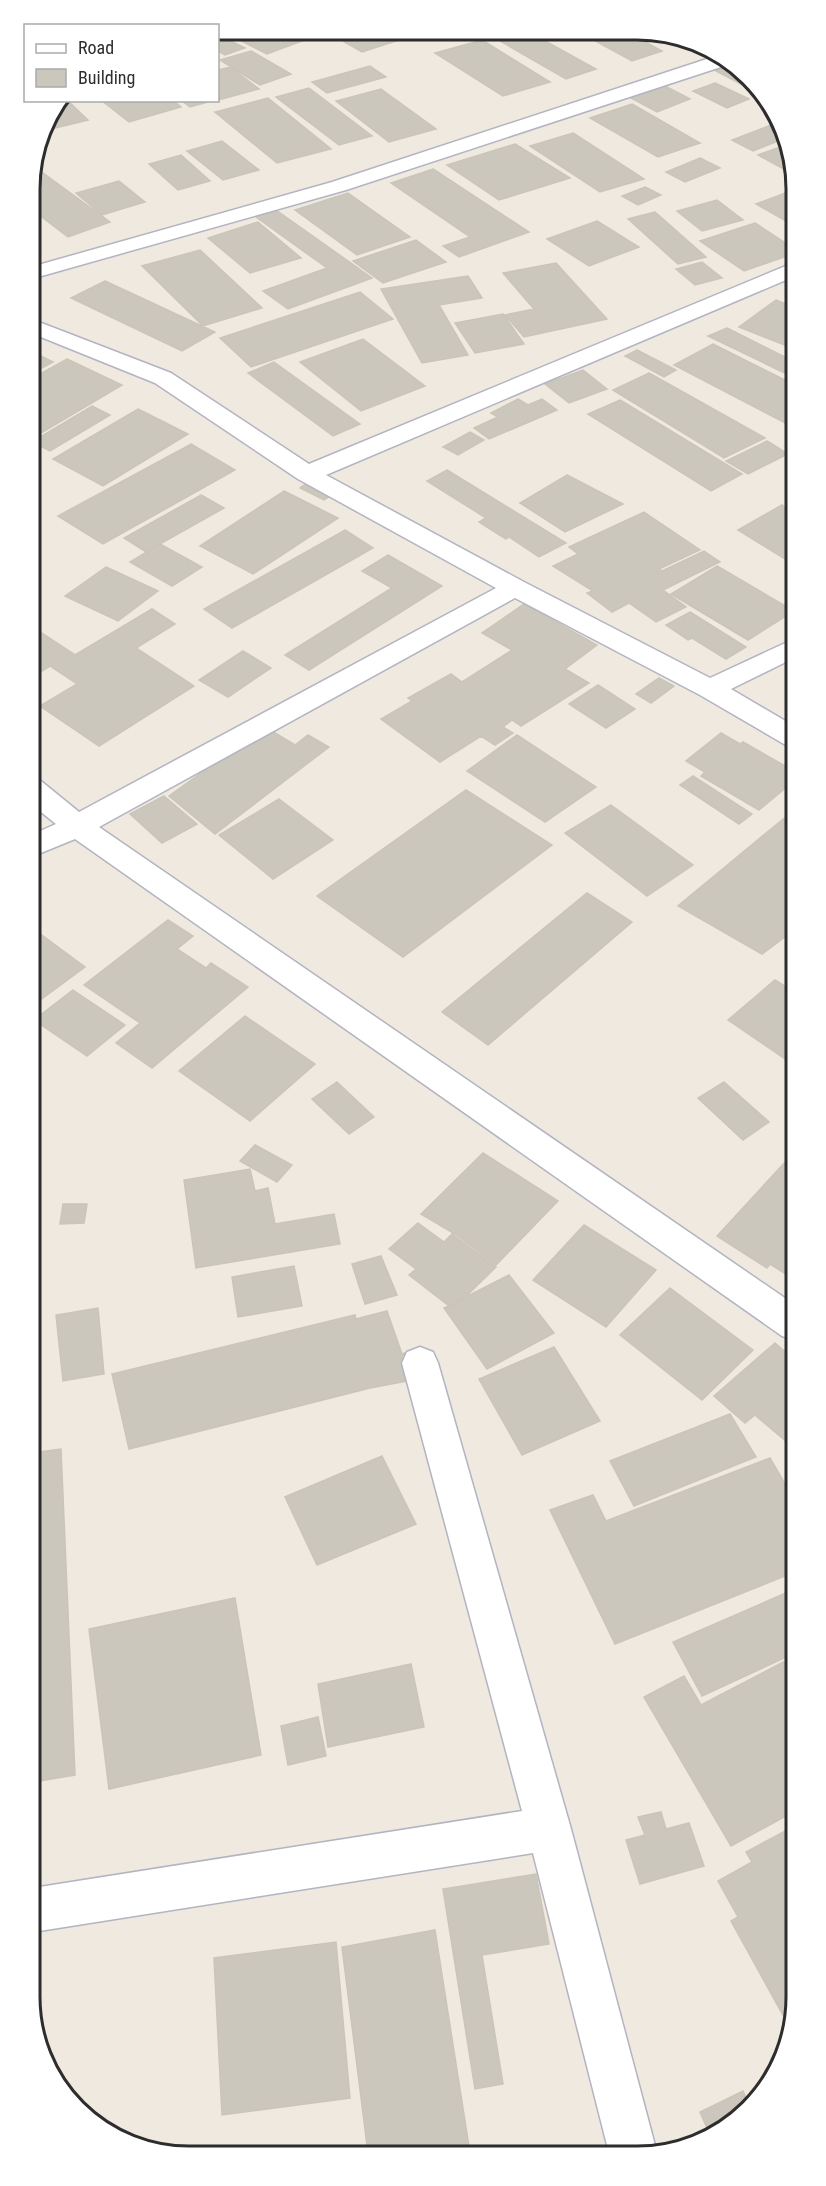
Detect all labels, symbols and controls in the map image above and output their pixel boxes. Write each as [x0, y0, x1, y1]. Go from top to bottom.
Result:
legend [24, 24, 219, 102]
text: Road [78, 37, 114, 58]
text: Building [78, 67, 135, 88]

